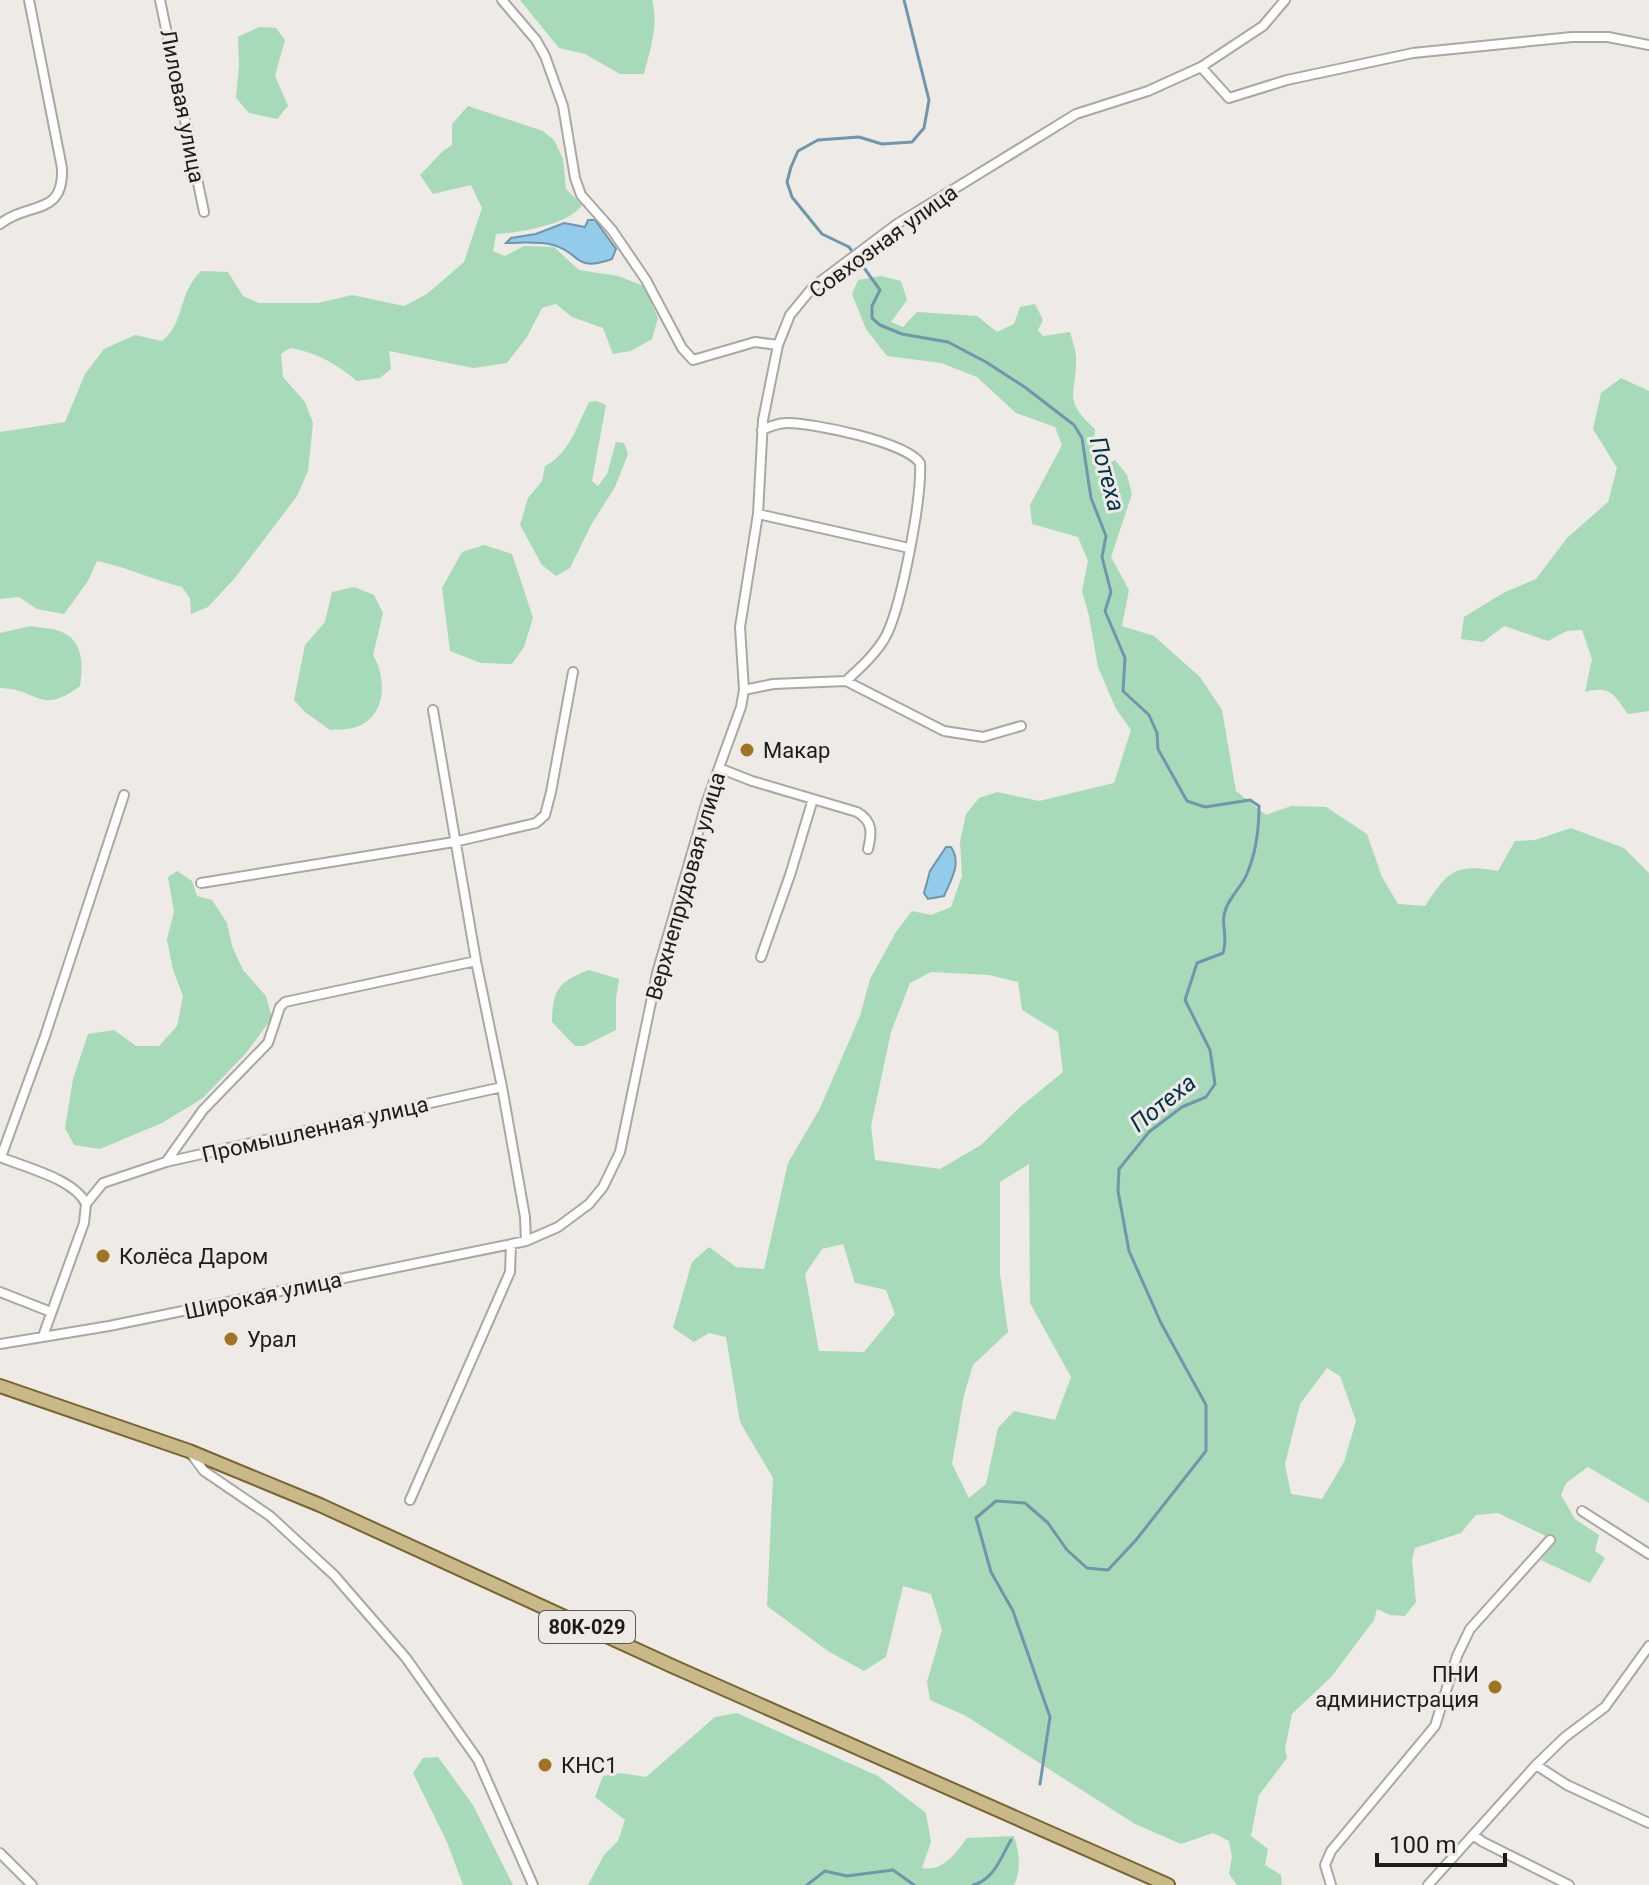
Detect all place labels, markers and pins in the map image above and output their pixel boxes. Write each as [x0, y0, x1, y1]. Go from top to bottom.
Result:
place label: Макар [763, 738, 830, 763]
marker: Макар [738, 741, 756, 759]
place label: Колёса Даром [119, 1244, 268, 1269]
marker: Колёса Даром [94, 1247, 112, 1265]
place label: Урал [247, 1327, 297, 1352]
marker: Урал [222, 1330, 240, 1348]
place label: ПНИ администрация [1315, 1662, 1479, 1712]
marker: ПНИ администрация [1486, 1678, 1504, 1696]
place label: КНС1 [561, 1753, 618, 1778]
marker: КНС1 [536, 1756, 554, 1774]

